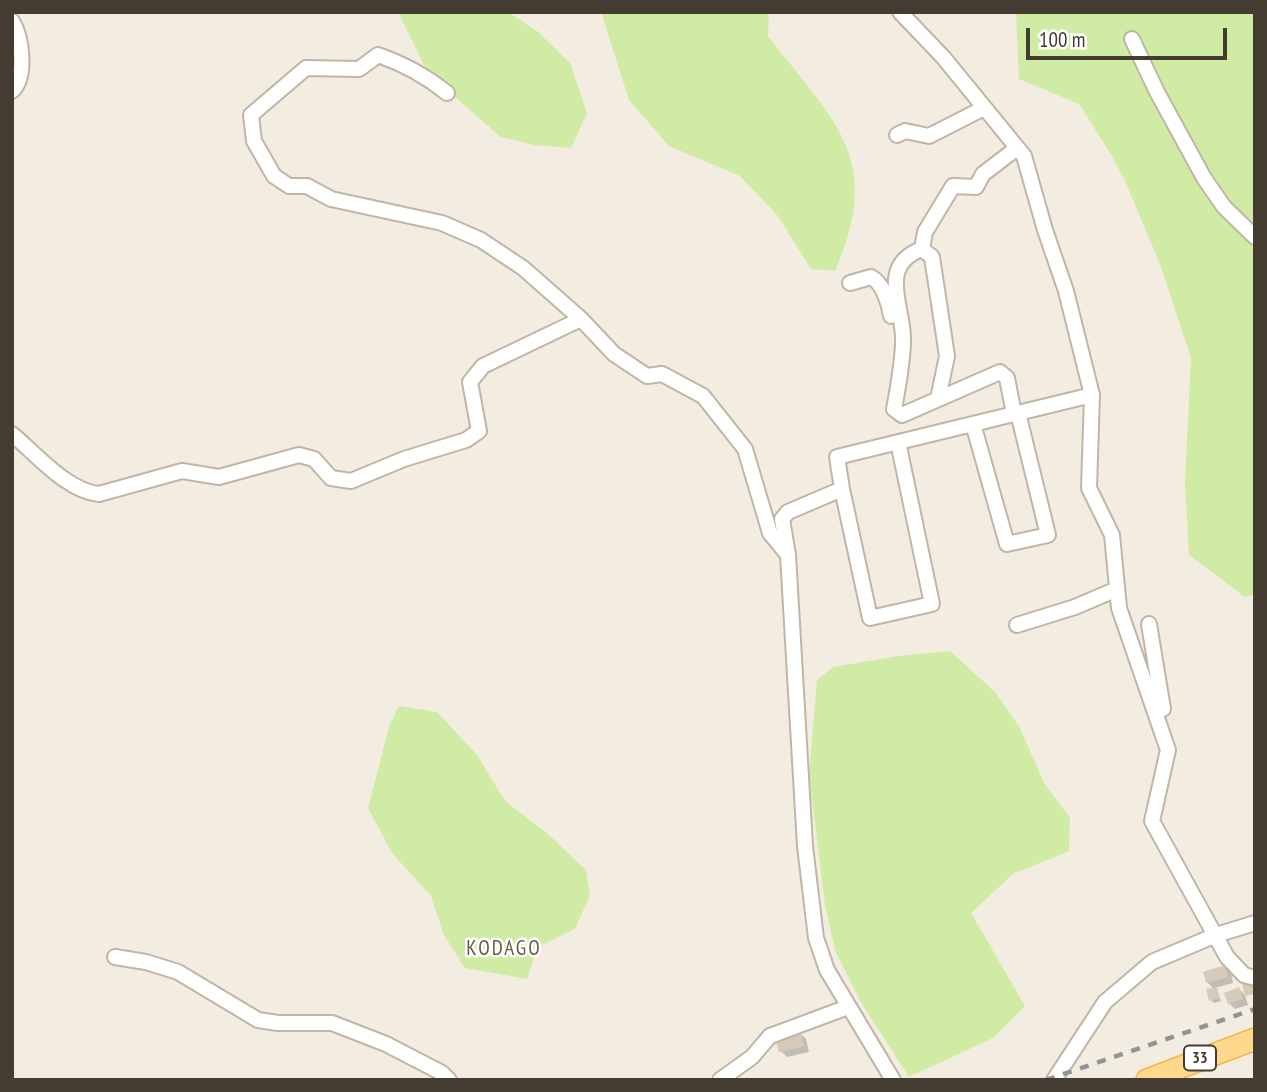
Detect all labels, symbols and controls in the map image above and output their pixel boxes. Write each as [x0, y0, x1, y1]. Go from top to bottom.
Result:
scale bar [1029, 14, 1230, 58]
text: 100 m [1039, 26, 1085, 53]
district label: KODAGO [467, 936, 541, 962]
road number: 33 [1184, 1046, 1216, 1070]

